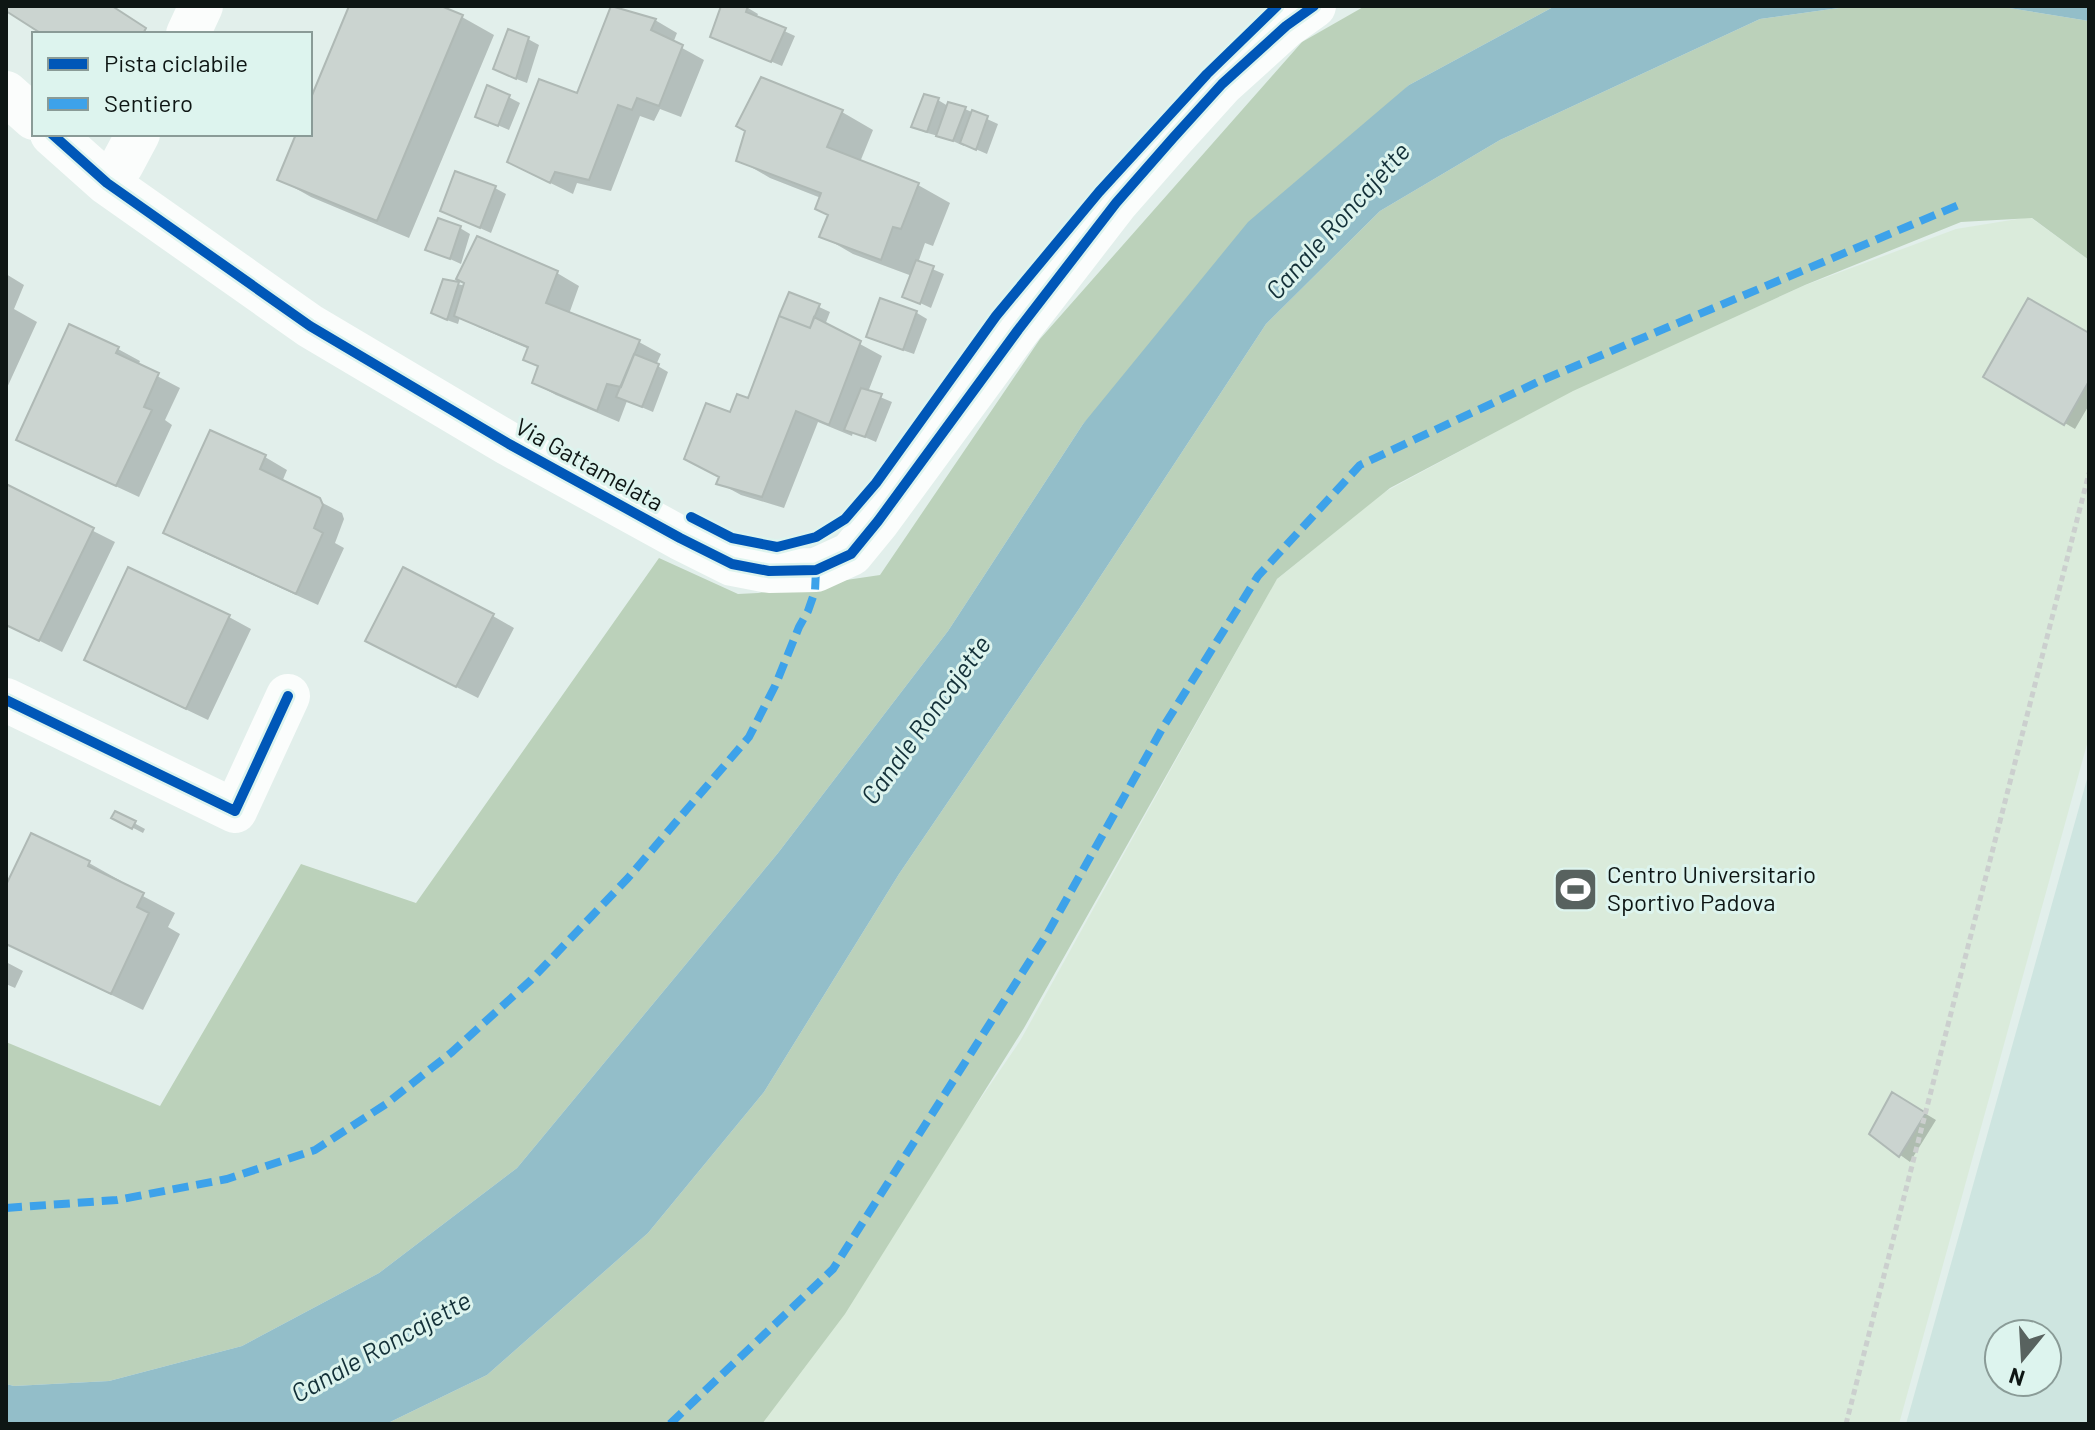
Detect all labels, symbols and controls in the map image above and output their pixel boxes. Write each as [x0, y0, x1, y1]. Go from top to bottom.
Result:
legend [32, 32, 312, 136]
text: Pista ciclabile [104, 48, 248, 77]
text: Sentiero [104, 88, 193, 117]
water label: Canale Roncajette [1258, 135, 1416, 305]
street label: Via Gattamelata [511, 411, 669, 516]
water label: Canale Roncajette [853, 629, 996, 809]
place label: Centro Universitario Sportivo Padova [1607, 859, 1816, 916]
sports icon: Centro Universitario Sportivo Padova [1552, 865, 1600, 913]
water label: Canale Roncajette [285, 1283, 476, 1408]
north arrow [1983, 1318, 2063, 1398]
text: N [2006, 1363, 2027, 1393]

